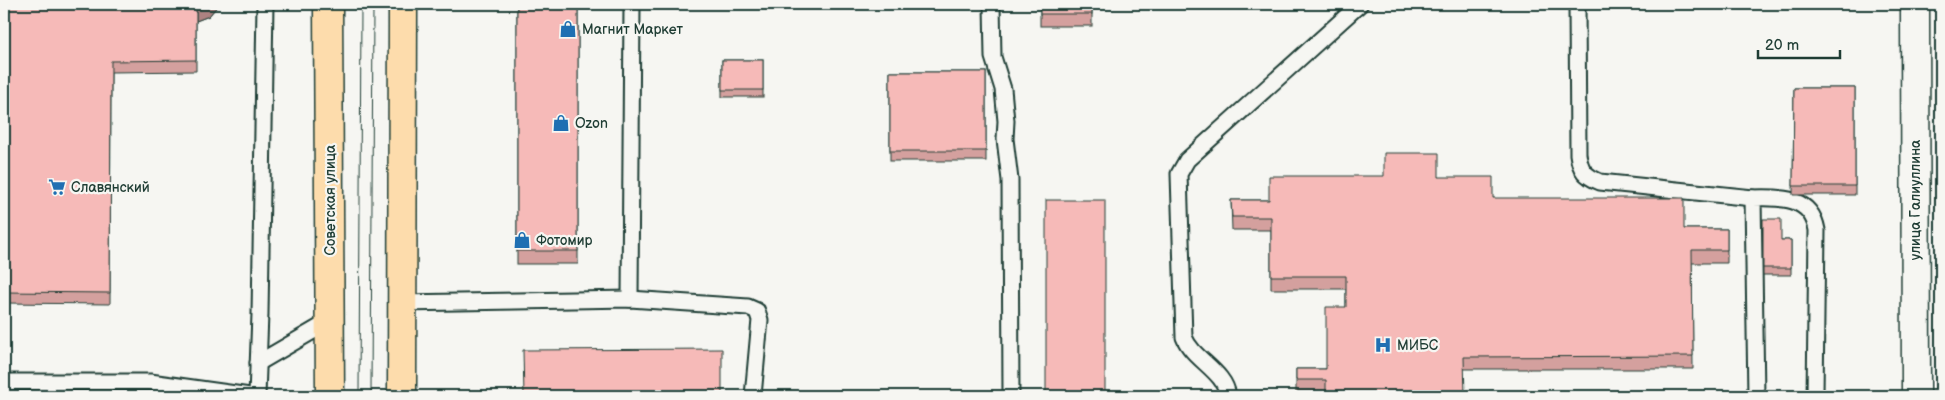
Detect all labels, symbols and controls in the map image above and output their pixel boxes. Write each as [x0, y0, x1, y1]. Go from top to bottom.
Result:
shop icon: Магнит Маркет [558, 19, 578, 39]
place label: Магнит Маркет [582, 21, 684, 38]
scale bar [1758, 28, 1840, 60]
text: 20 m [1765, 36, 1799, 55]
shop icon: Ozon [551, 113, 571, 133]
place label: Ozon [575, 115, 608, 132]
street label: улица Галиуллина [1907, 139, 1924, 260]
street label: Советская улица [322, 144, 339, 255]
supermarket icon: Славянский [47, 177, 67, 197]
place label: Славянский [71, 179, 150, 196]
shop icon: Фотомир [512, 230, 532, 250]
place label: Фотомир [536, 232, 592, 249]
hospital icon: МИБС [1373, 335, 1393, 355]
place label: МИБС [1397, 337, 1439, 354]

